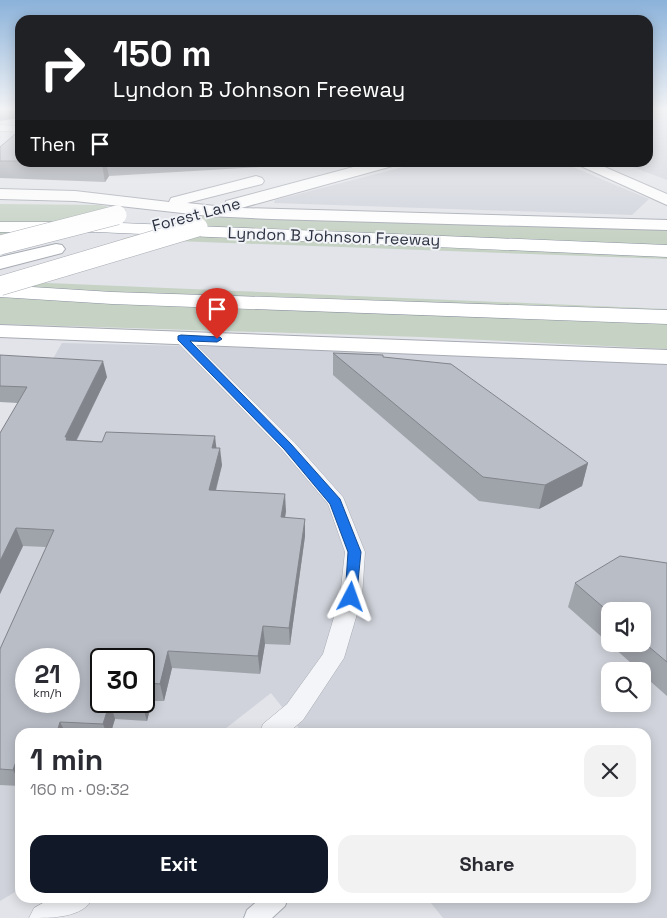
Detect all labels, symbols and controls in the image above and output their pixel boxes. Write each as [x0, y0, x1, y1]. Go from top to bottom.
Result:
text: 150 m [113, 32, 211, 76]
icon: right [30, 35, 95, 100]
text: Lyndon B Johnson Freeway [113, 75, 405, 103]
icon: arrive [86, 130, 114, 158]
text: Then [30, 132, 76, 157]
street label: Forest Lane [150, 193, 243, 236]
street label: Lyndon B Johnson Freeway [227, 222, 441, 251]
pin [196, 288, 238, 339]
icon: arrive [203, 295, 231, 323]
position arrow [324, 570, 376, 622]
map controls [601, 602, 651, 712]
button: sound [601, 602, 651, 652]
speed limit sign: 30 [90, 648, 155, 713]
text: 21 [34, 658, 61, 690]
button: search [601, 662, 651, 712]
text: km/h [33, 685, 62, 701]
text: 1 min [30, 740, 103, 779]
button: close [584, 745, 636, 797]
text: 160 m · 09:32 [30, 779, 129, 800]
button: Exit [30, 835, 328, 893]
button: Share [338, 835, 636, 893]

